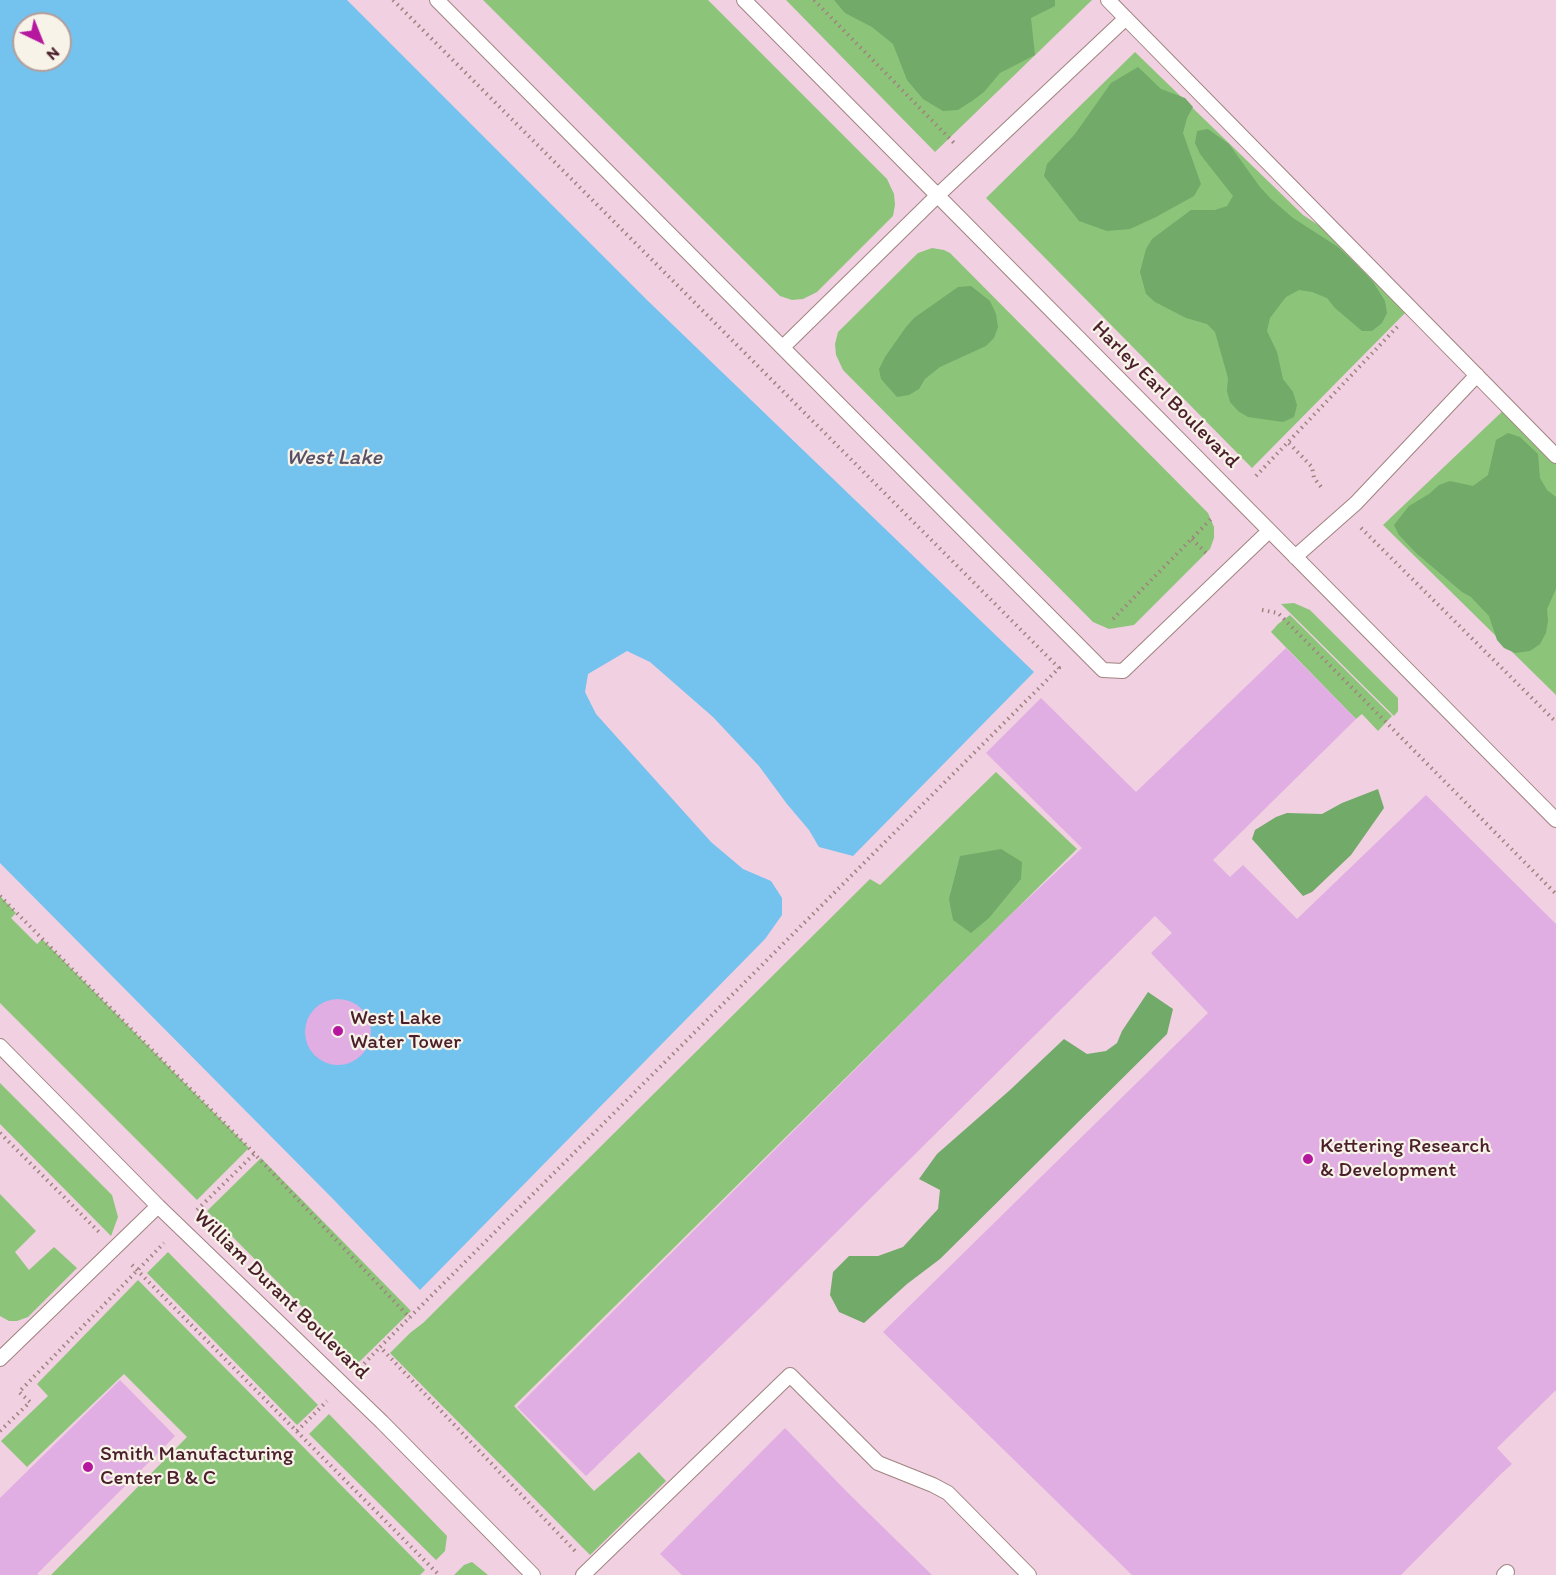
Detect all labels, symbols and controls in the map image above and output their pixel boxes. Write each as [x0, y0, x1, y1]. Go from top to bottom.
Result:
north arrow [12, 12, 72, 72]
text: N [43, 43, 64, 65]
street label: Harley Earl Boulevard [1086, 316, 1244, 474]
water label: West Lake [286, 445, 382, 471]
place label: West Lake Water Tower [350, 1006, 461, 1056]
marker: West Lake Water Tower [331, 1024, 345, 1038]
place label: Kettering Research & Development [1320, 1134, 1490, 1184]
marker: Kettering Research & Development [1301, 1152, 1315, 1166]
street label: William Durant Boulevard [188, 1205, 374, 1385]
place label: Smith Manufacturing Center B & C [100, 1442, 294, 1492]
marker: Smith Manufacturing Center B & C [81, 1460, 95, 1474]

